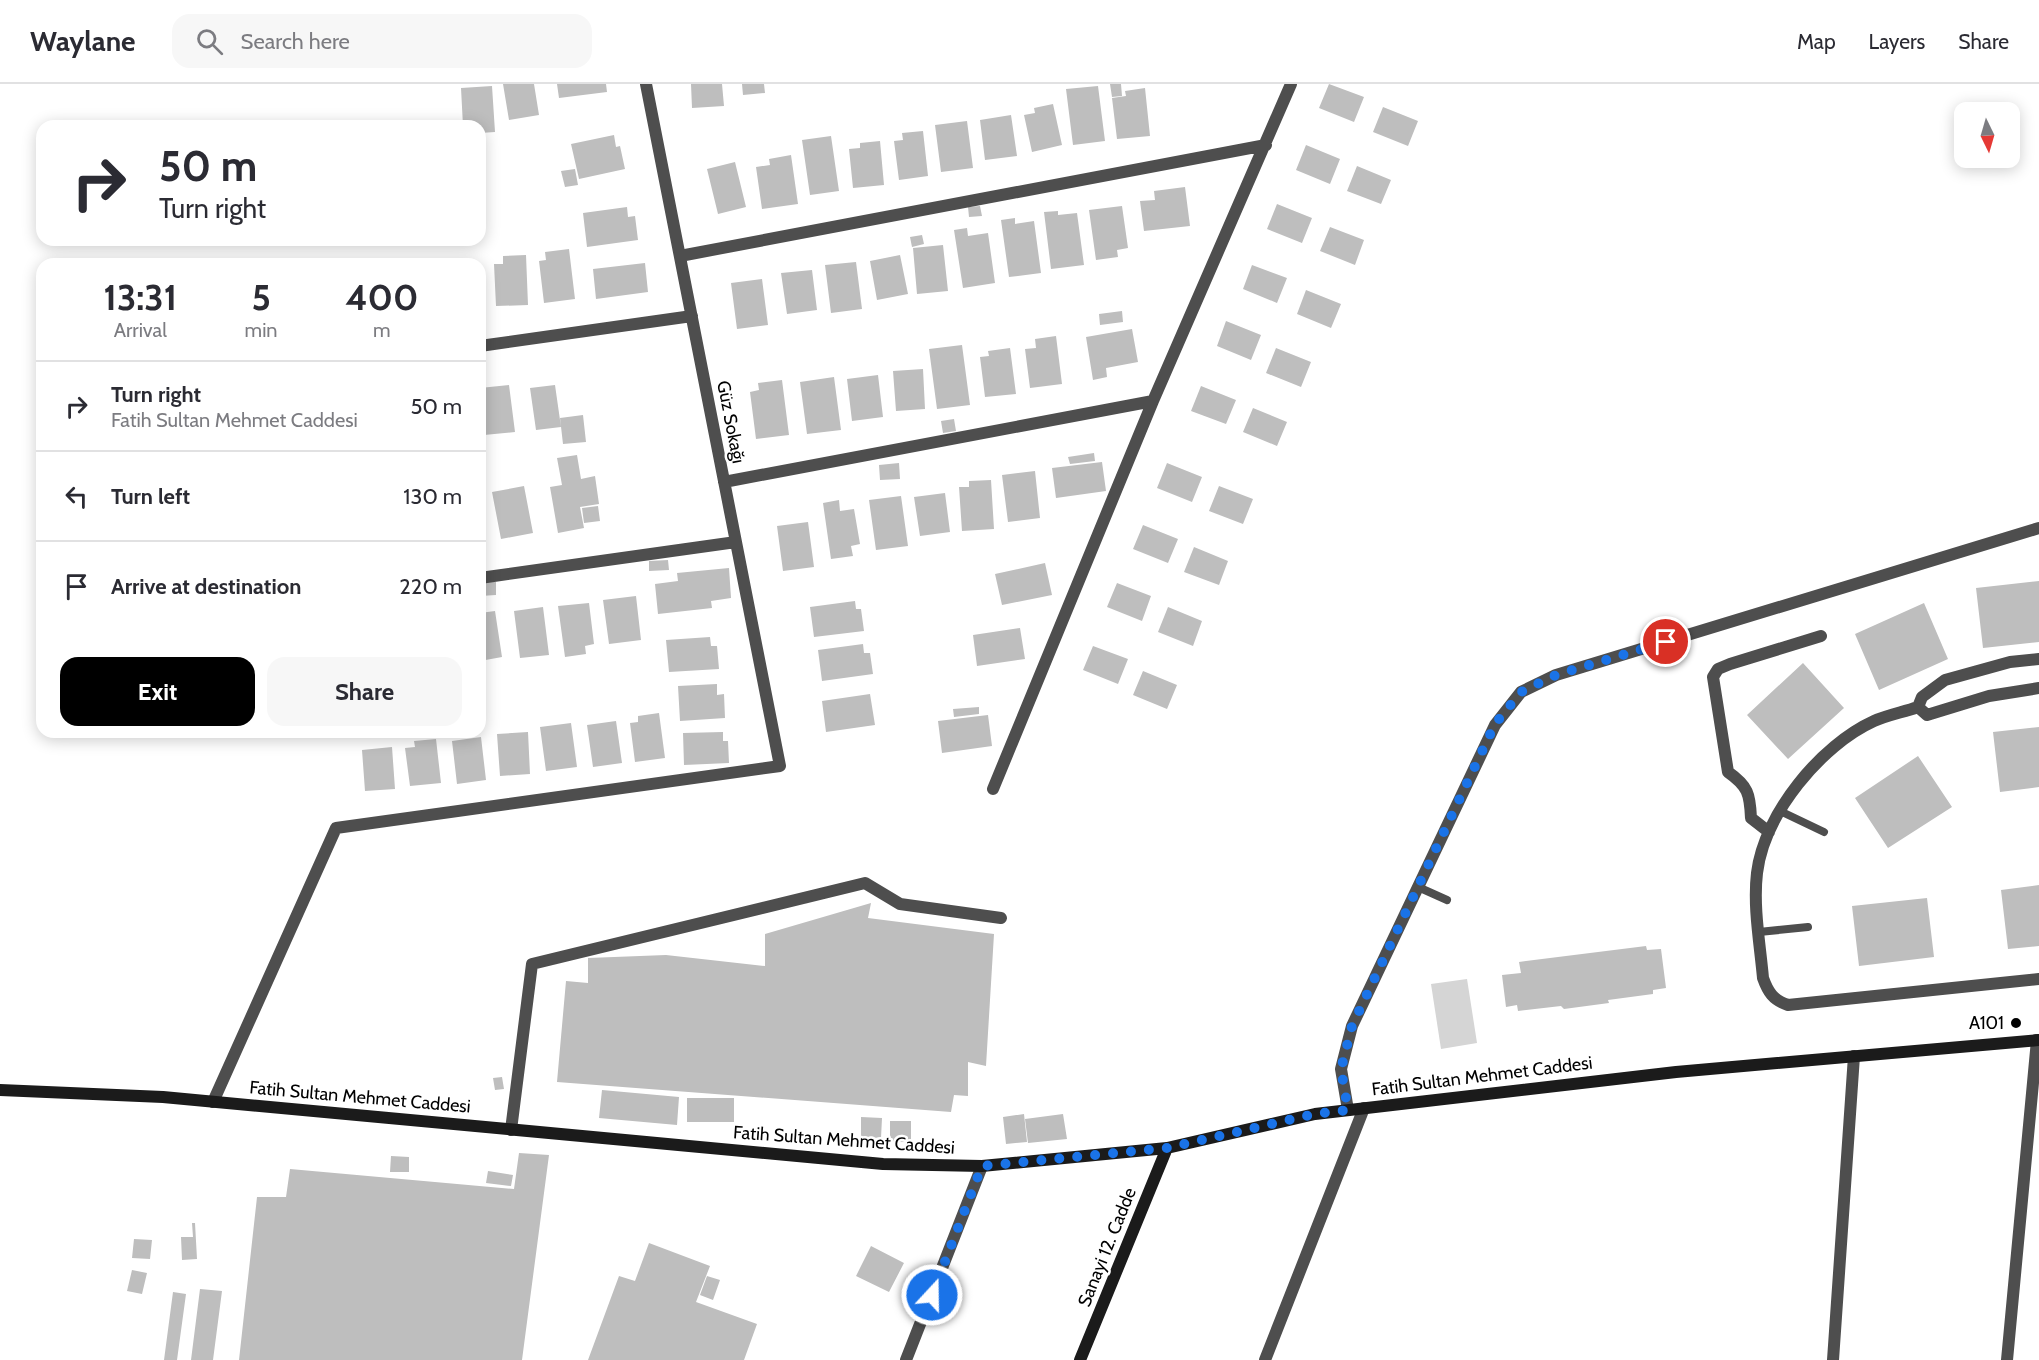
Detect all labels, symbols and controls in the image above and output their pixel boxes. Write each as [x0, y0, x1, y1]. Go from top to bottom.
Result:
search box [172, 14, 592, 68]
text: Waylane [30, 24, 136, 58]
icon: search [193, 25, 226, 58]
text: Search here [241, 28, 350, 55]
text: Map [1797, 29, 1836, 54]
text: Layers [1869, 29, 1925, 54]
text: Share [1958, 29, 2009, 54]
north arrow [1954, 102, 2020, 168]
map controls [1954, 102, 2020, 168]
text: 50 m [159, 140, 257, 192]
icon: right [60, 144, 138, 222]
text: Turn right [159, 192, 266, 225]
text: 13:31 [104, 275, 177, 319]
text: 5 [251, 275, 271, 319]
text: 400 [345, 275, 418, 319]
text: Arrival [114, 318, 167, 342]
text: min [245, 318, 278, 342]
text: m [373, 318, 391, 342]
street label: Güz Sokağı [712, 379, 750, 465]
text: Turn right [111, 381, 201, 408]
icon: right [60, 390, 93, 423]
text: 50 m [410, 393, 462, 420]
text: Fatih Sultan Mehmet Caddesi [111, 408, 358, 432]
icon: left [60, 480, 93, 513]
text: Turn left [111, 483, 190, 510]
text: 130 m [403, 483, 462, 510]
icon: arrive [60, 570, 93, 603]
text: Arrive at destination [111, 573, 301, 600]
text: 220 m [399, 573, 462, 600]
pin [1640, 616, 1691, 667]
icon: arrive [1649, 625, 1682, 658]
button: Exit [60, 657, 255, 726]
button: Share [267, 657, 462, 726]
place label: A101 [1969, 1012, 2004, 1034]
marker: A101 [2009, 1016, 2023, 1030]
street label: Fatih Sultan Mehmet Caddesi [1370, 1052, 1594, 1100]
street label: Fatih Sultan Mehmet Caddesi [248, 1076, 472, 1118]
street label: Fatih Sultan Mehmet Caddesi [732, 1121, 956, 1159]
street label: Sanayi 12. Cadde [1073, 1184, 1141, 1310]
position arrow [900, 1263, 964, 1327]

